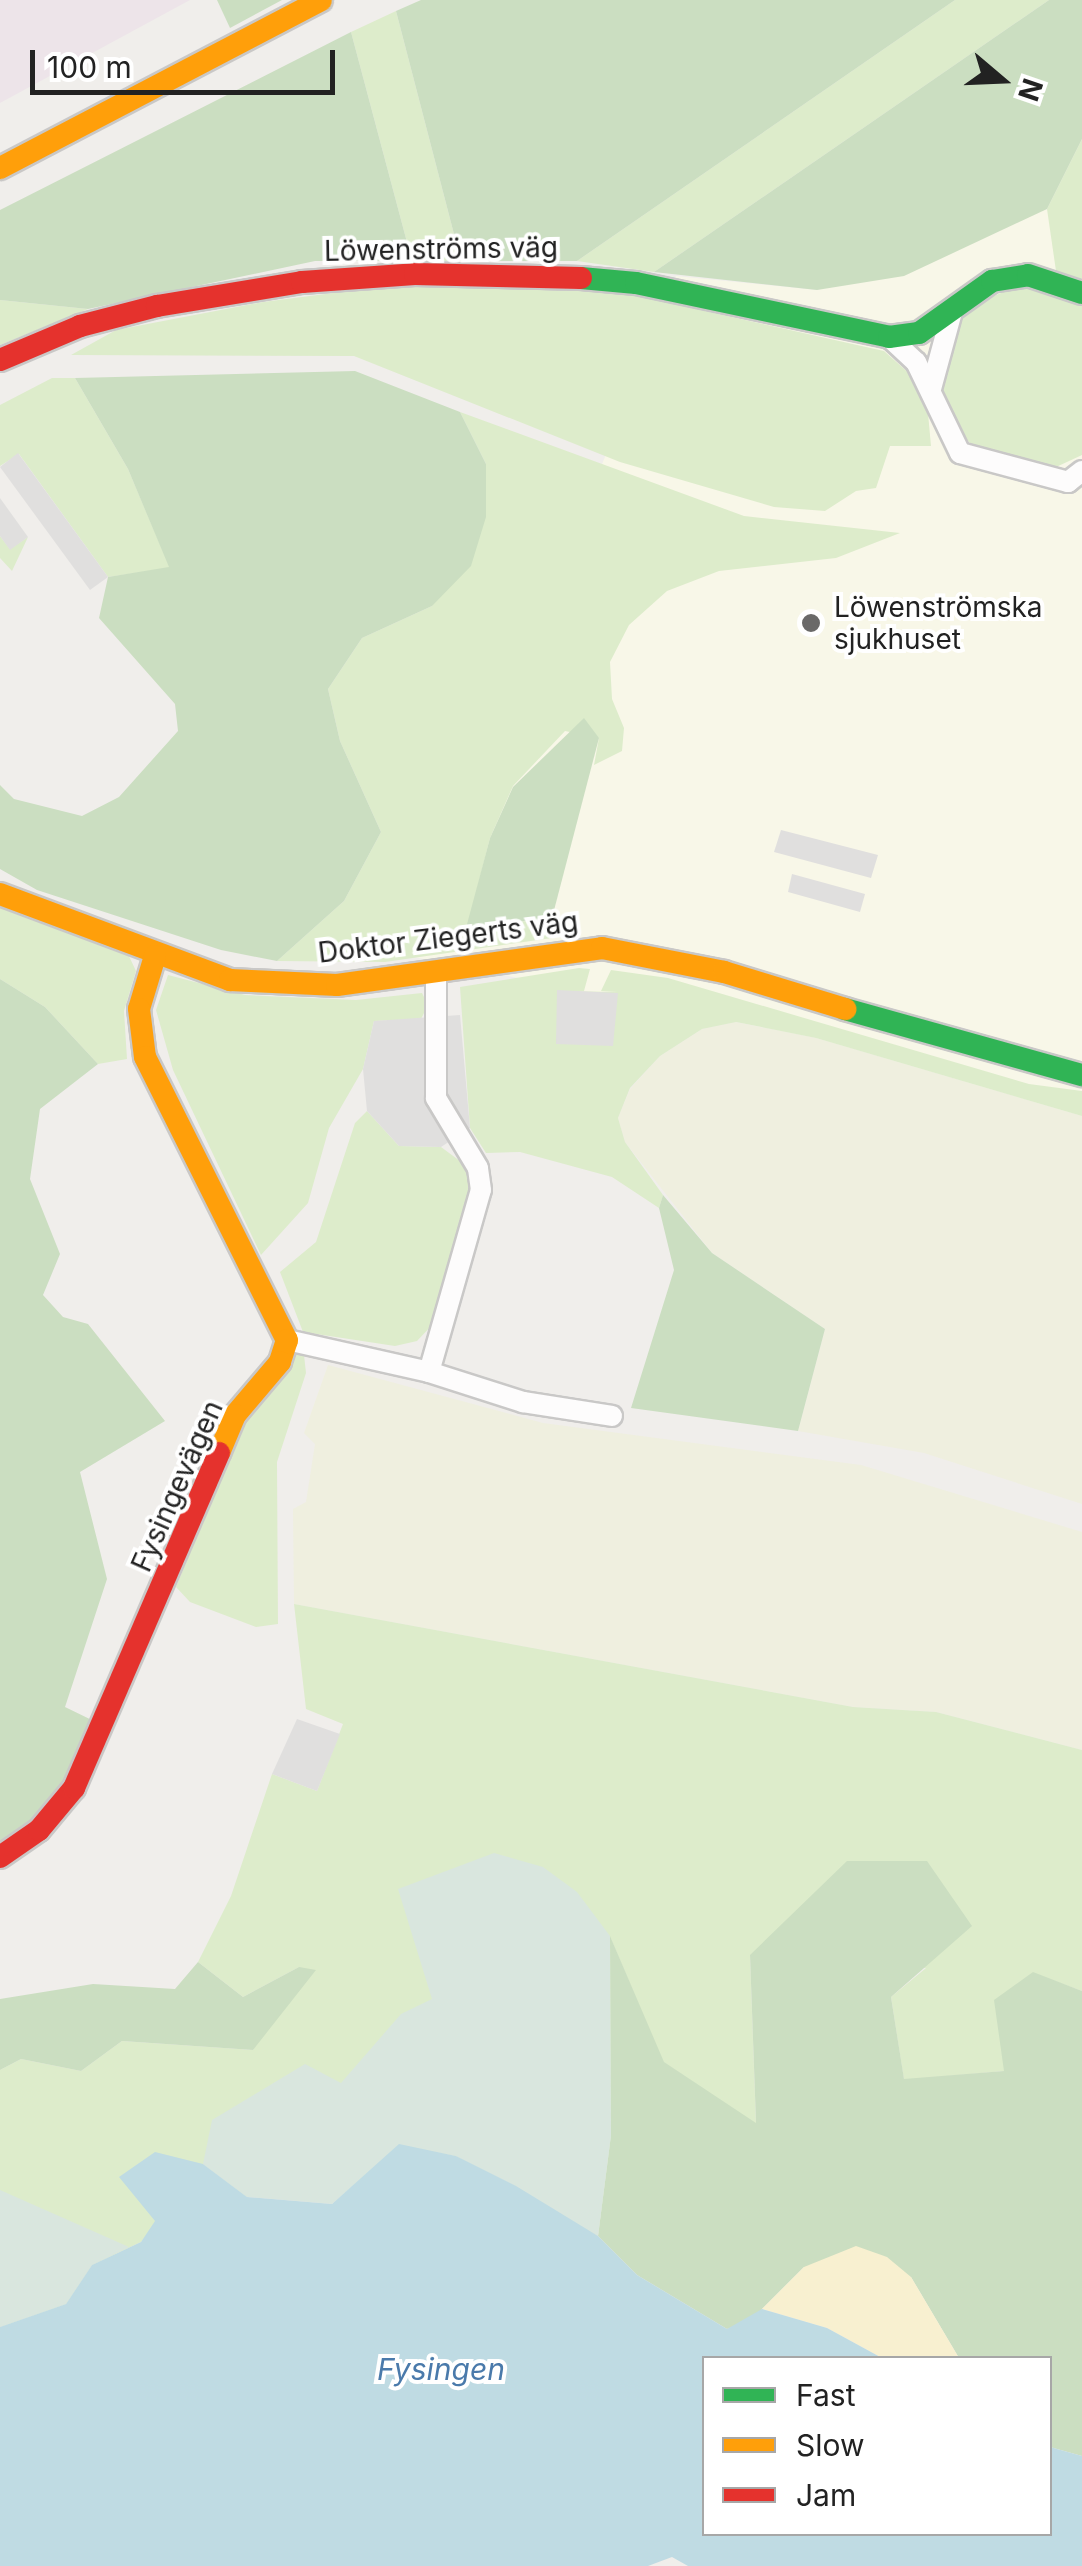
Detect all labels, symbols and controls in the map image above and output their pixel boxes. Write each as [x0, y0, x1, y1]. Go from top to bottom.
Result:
scale bar [35, 30, 340, 92]
north arrow [952, 30, 1052, 130]
text: 100 m [47, 49, 132, 85]
text: N [1011, 74, 1050, 105]
street label: Löwenströms väg [324, 230, 558, 268]
place label: Löwenströmska sjukhuset [834, 590, 1043, 656]
marker: Löwenströmska sjukhuset [798, 610, 824, 636]
street label: Doktor Ziegerts väg [316, 904, 580, 970]
street label: Fysingevägen [124, 1395, 230, 1577]
water label: Fysingen [377, 2351, 505, 2387]
legend [702, 2356, 1052, 2536]
text: Fast [796, 2377, 855, 2413]
text: Slow [796, 2427, 865, 2463]
text: Jam [796, 2477, 856, 2513]

